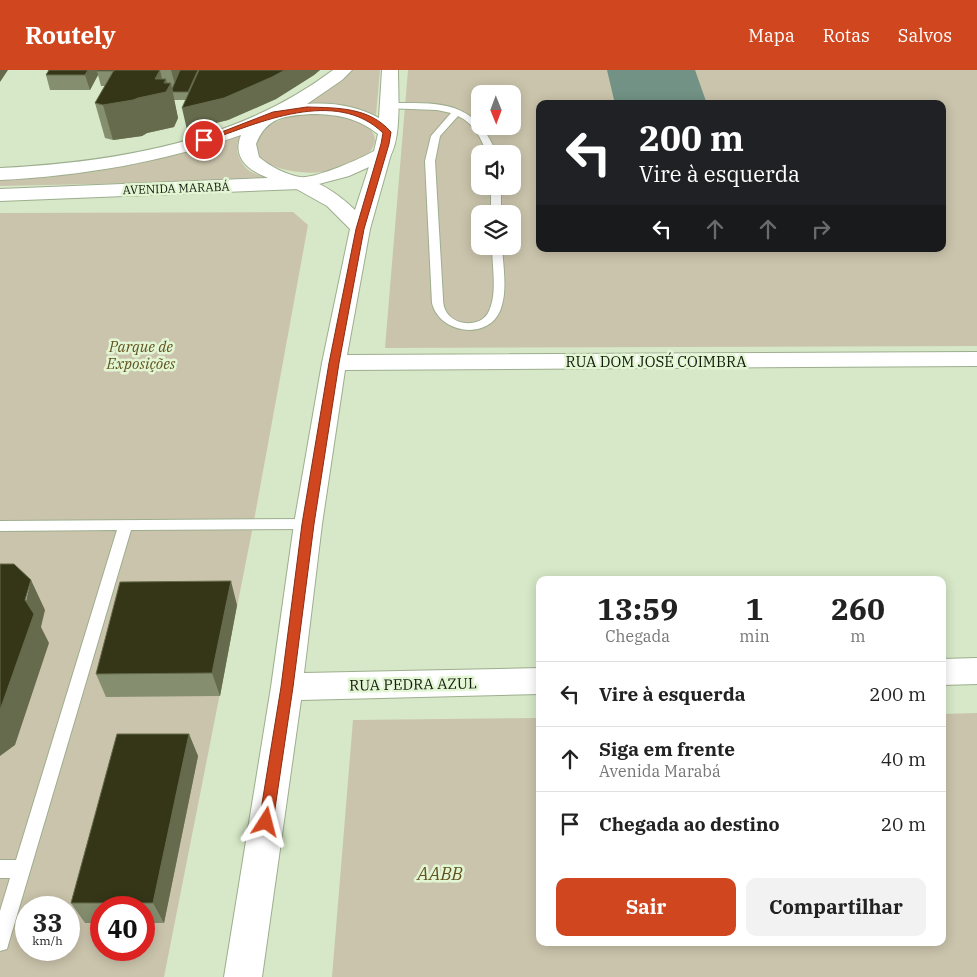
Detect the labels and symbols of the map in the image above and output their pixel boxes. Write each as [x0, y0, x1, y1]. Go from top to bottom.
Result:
north arrow [471, 85, 521, 135]
pin [183, 119, 225, 161]
street label: AVENIDA MARABÁ [122, 179, 231, 197]
park label: Parque de Exposições [106, 337, 176, 373]
street label: RUA DOM JOSÉ COIMBRA [566, 352, 747, 371]
street label: RUA PEDRA AZUL [349, 673, 477, 695]
position arrow [239, 795, 291, 847]
park label: AABB [416, 862, 463, 885]
speed limit sign: 40 [90, 896, 155, 961]

